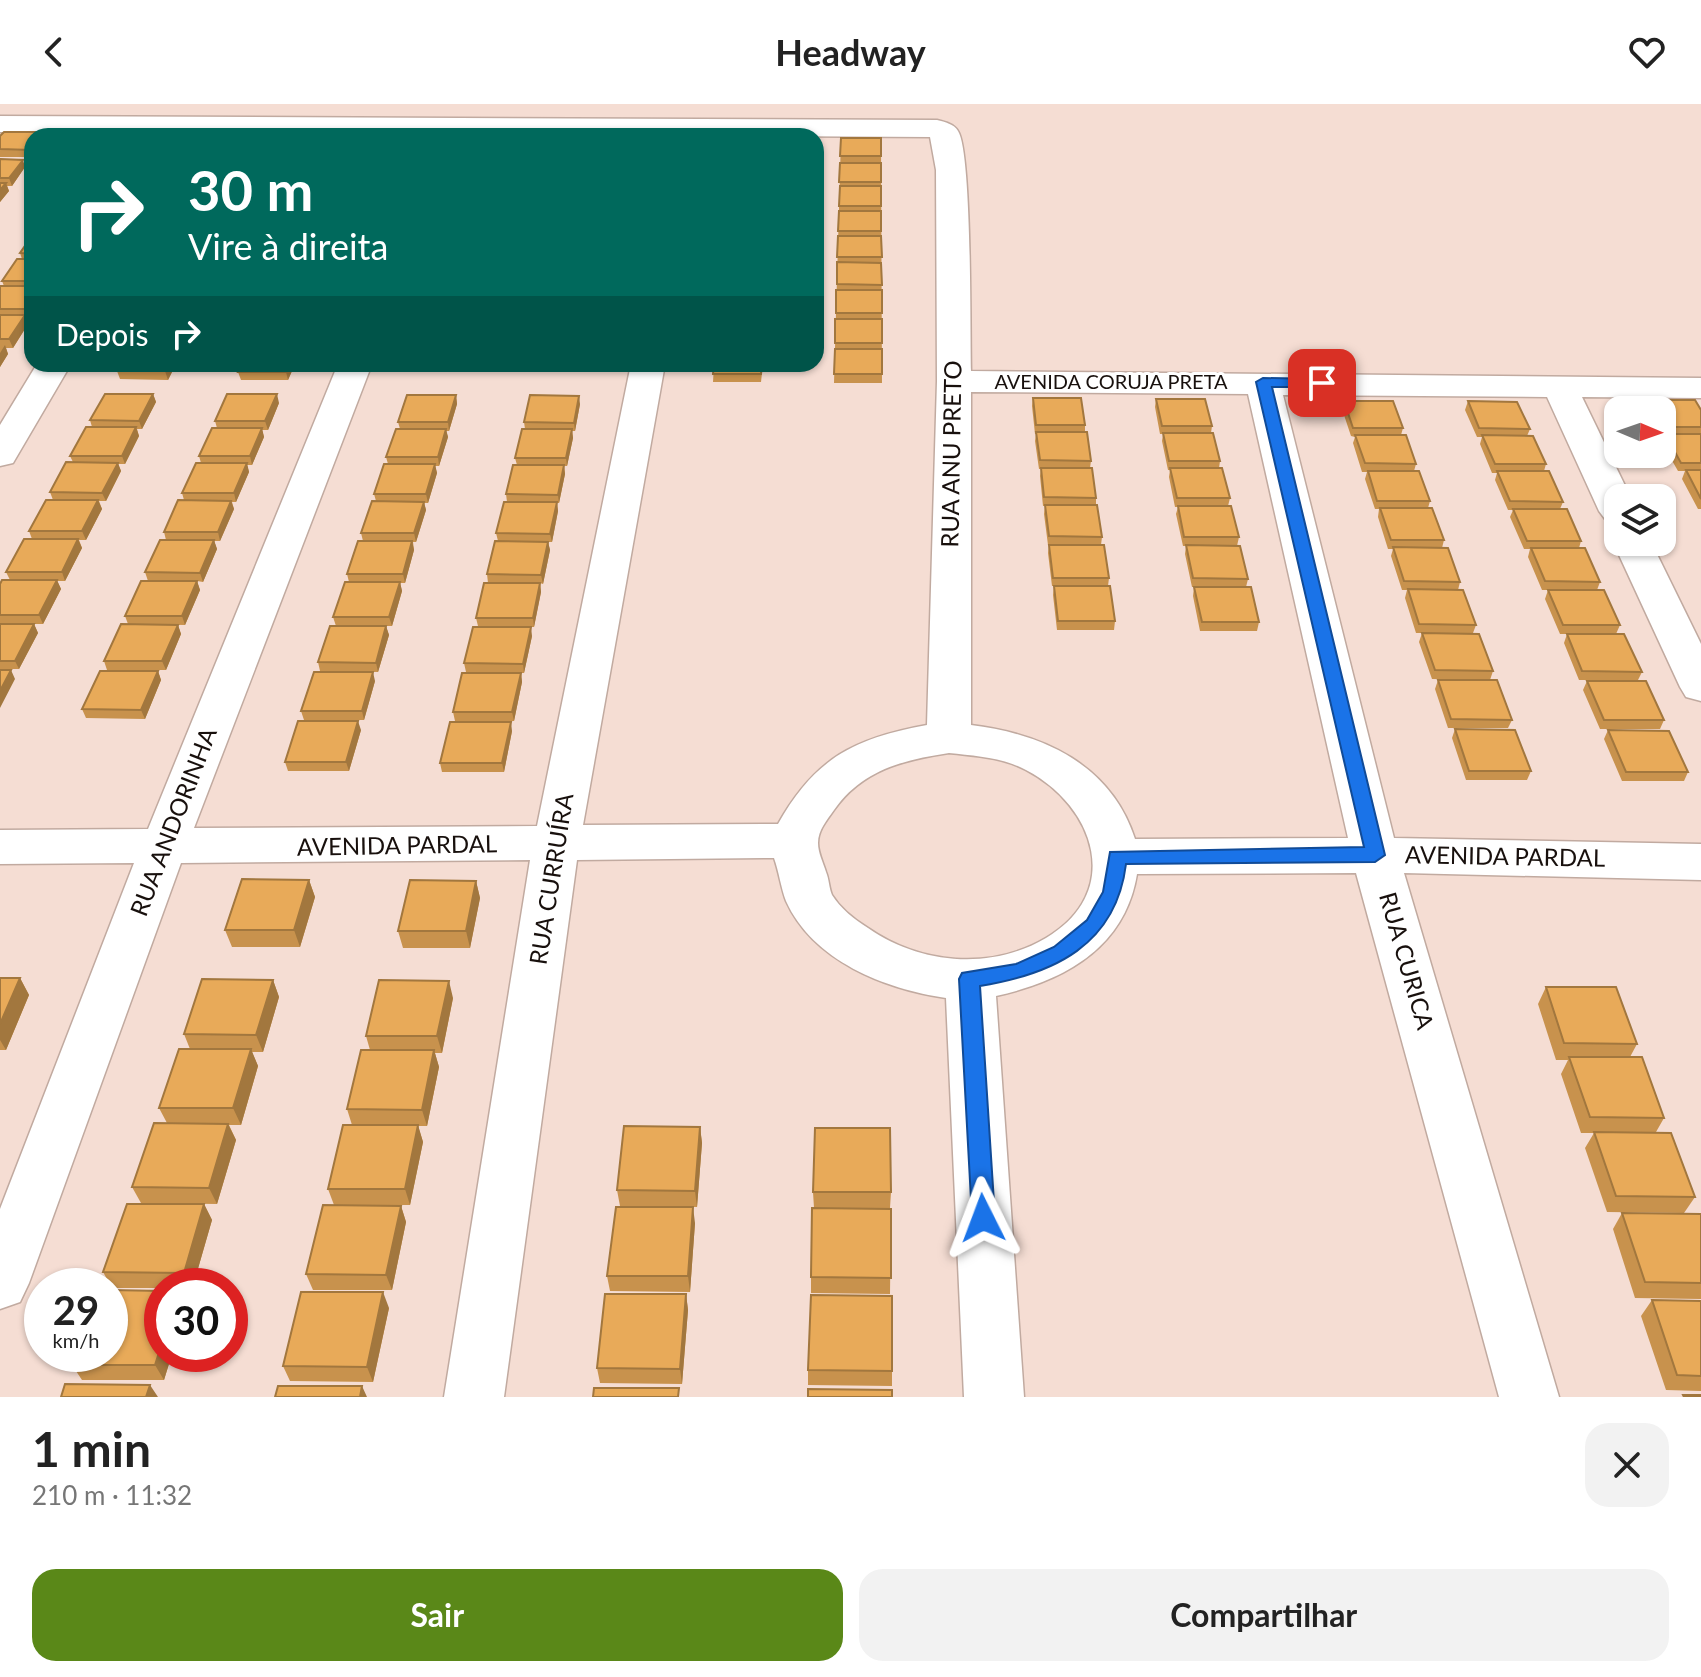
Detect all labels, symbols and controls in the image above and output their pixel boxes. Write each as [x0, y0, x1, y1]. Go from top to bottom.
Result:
icon: back [32, 30, 76, 74]
text: Headway [775, 30, 926, 74]
icon: heart [1625, 30, 1669, 74]
text: 30 m [188, 156, 313, 223]
icon: right [56, 160, 160, 264]
text: Vire à direita [188, 224, 388, 268]
icon: right [164, 312, 208, 356]
text: Depois [56, 316, 148, 352]
pin [1288, 349, 1356, 417]
street label: RUA ANU PRETO [934, 360, 967, 548]
icon: arrive [1300, 361, 1344, 405]
street label: AVENIDA CORUJA PRETA [994, 369, 1228, 393]
north arrow [1604, 396, 1676, 468]
map controls [1604, 396, 1676, 556]
button: layers [1604, 484, 1676, 556]
street label: RUA ANDORINHA [123, 722, 222, 920]
street label: RUA CURRUÍRA [523, 790, 578, 967]
street label: AVENIDA PARDAL [297, 828, 497, 861]
street label: AVENIDA PARDAL [1405, 839, 1605, 872]
street label: RUA CURICA [1374, 889, 1441, 1033]
position arrow [941, 1176, 1025, 1260]
speed limit sign: 30 [144, 1268, 248, 1372]
text: 29 [53, 1286, 99, 1334]
text: km/h [53, 1328, 99, 1352]
text: 1 min [32, 1420, 151, 1477]
button: close [1585, 1423, 1669, 1507]
text: 210 m · 11:32 [32, 1479, 192, 1511]
button: Sair [32, 1569, 843, 1661]
button: Compartilhar [859, 1569, 1669, 1661]

